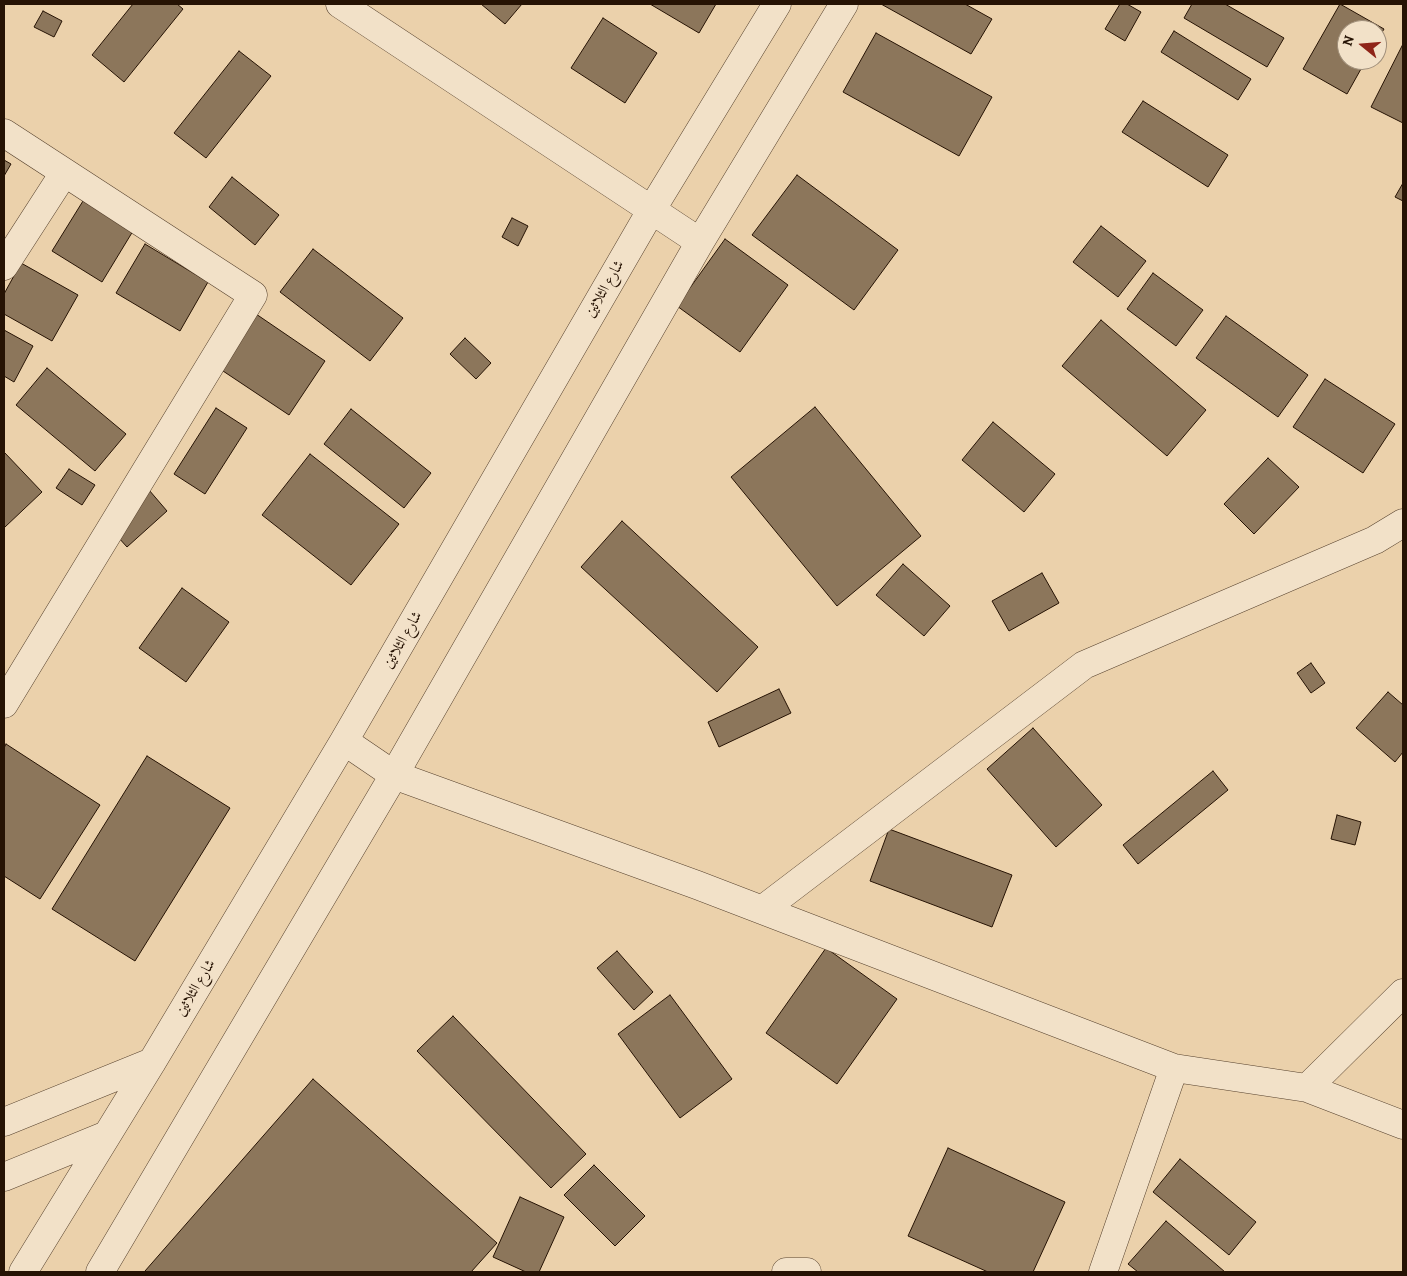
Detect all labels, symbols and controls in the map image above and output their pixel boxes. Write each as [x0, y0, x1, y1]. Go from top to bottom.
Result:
north arrow [1337, 20, 1387, 70]
text: N [1338, 33, 1359, 48]
street label: شارع الثلاثين [581, 257, 629, 321]
street label: شارع الثلاثين [379, 608, 427, 672]
street label: شارع الثلاثين [172, 956, 220, 1020]

